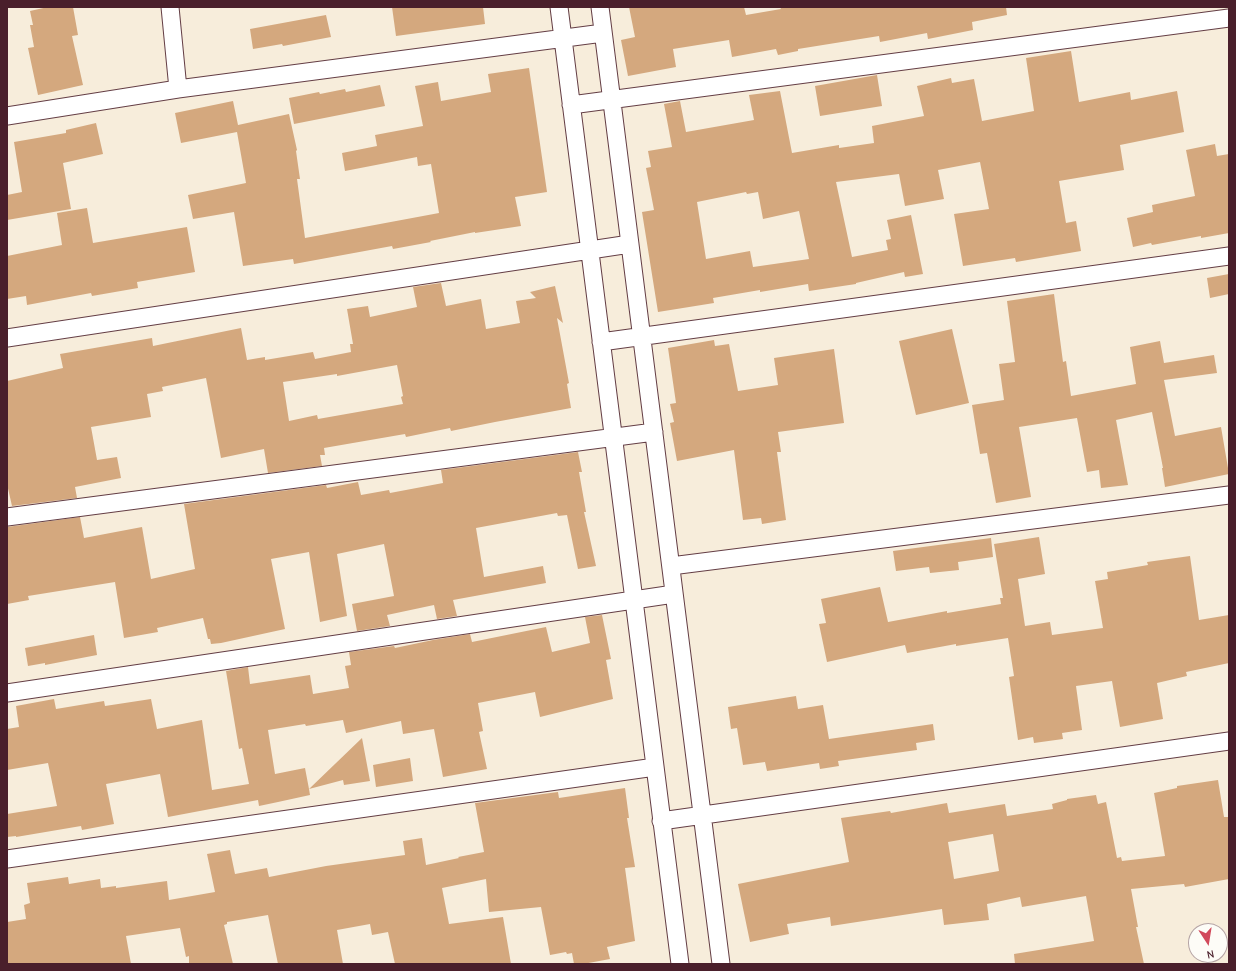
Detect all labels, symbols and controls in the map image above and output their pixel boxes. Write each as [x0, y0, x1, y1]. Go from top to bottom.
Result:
north arrow [1188, 923, 1228, 963]
text: N [1206, 947, 1215, 961]

